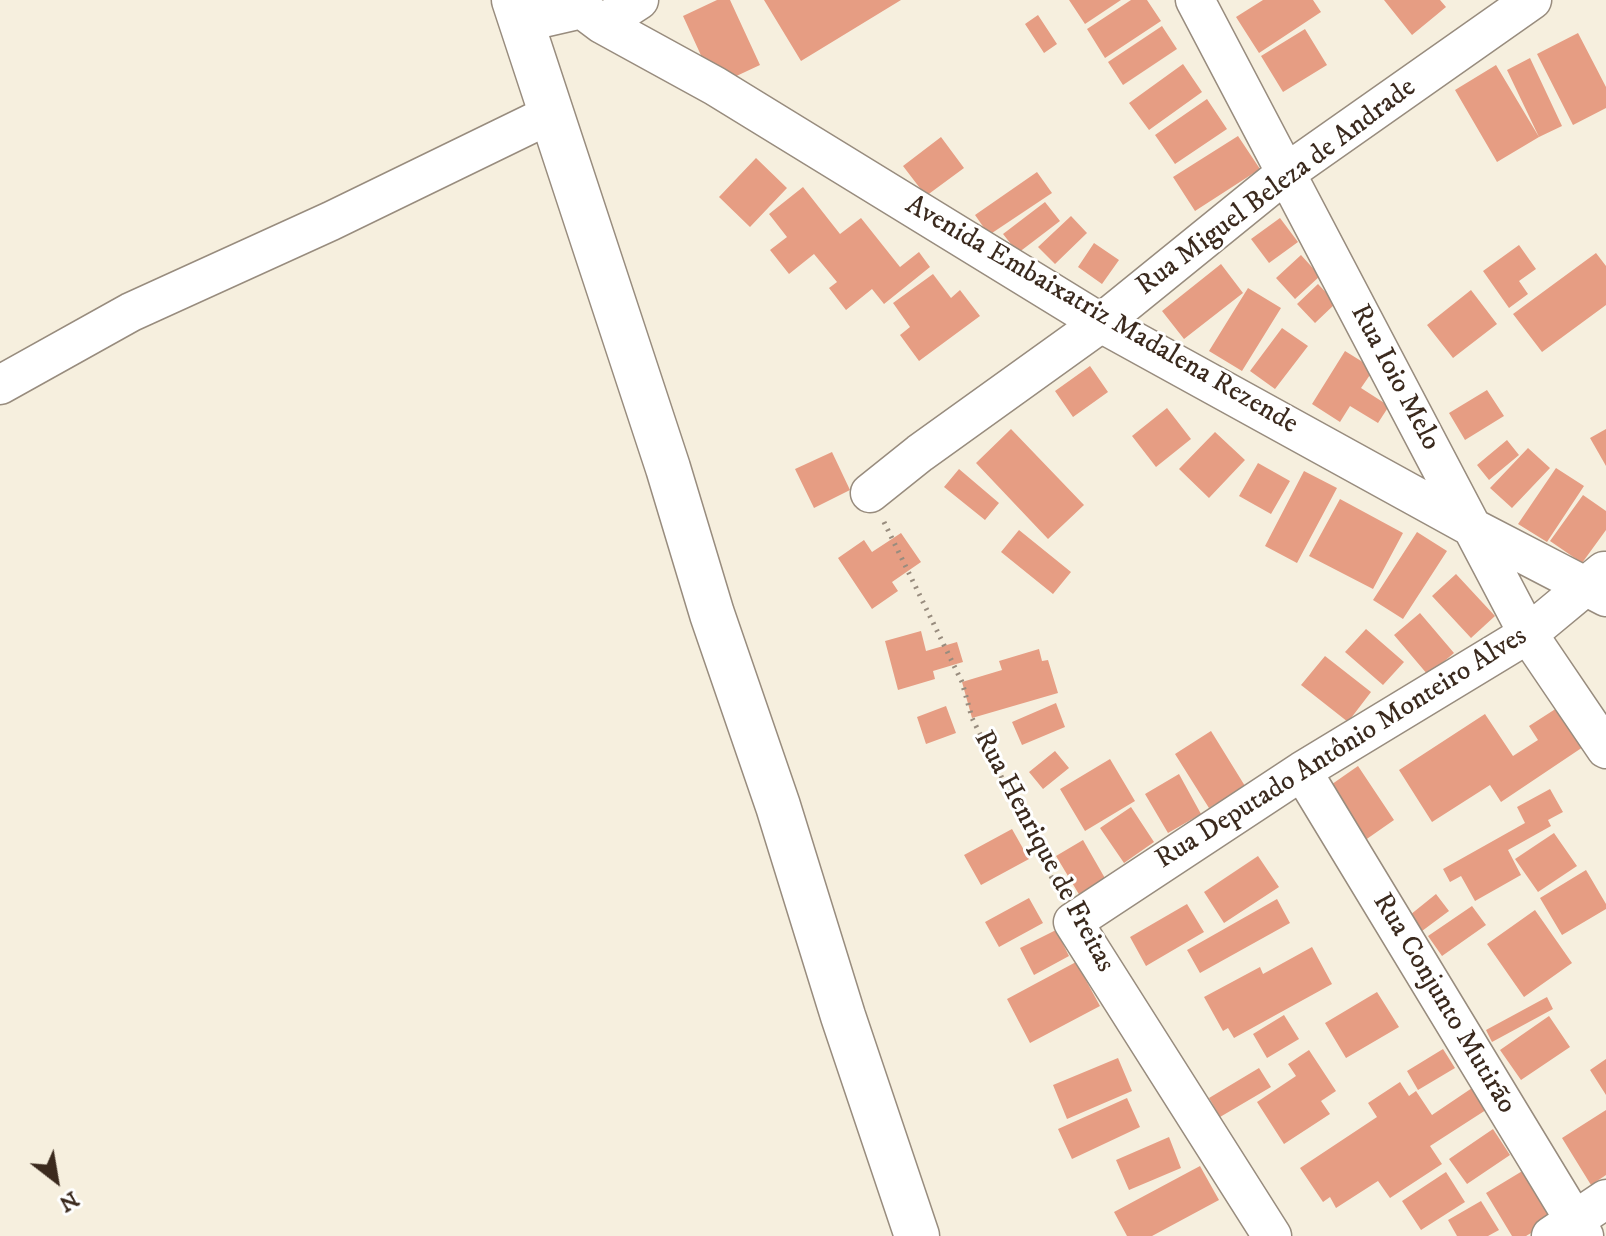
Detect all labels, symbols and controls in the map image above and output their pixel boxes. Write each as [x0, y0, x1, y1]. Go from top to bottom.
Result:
street label: Rua Miguel Beleza de Andrade [1131, 72, 1423, 304]
street label: Avenida Embaixatriz Madalena Rezende [899, 189, 1303, 443]
street label: Rua Ioio Melo [1342, 299, 1446, 457]
street label: Rua Deputado Antônio Monteiro Alves [1150, 621, 1534, 877]
street label: Rua Henrique de Freitas [965, 726, 1121, 978]
street label: Rua Conjunto Mutirão [1364, 888, 1522, 1120]
north arrow [16, 1140, 96, 1220]
text: N [54, 1185, 83, 1217]

